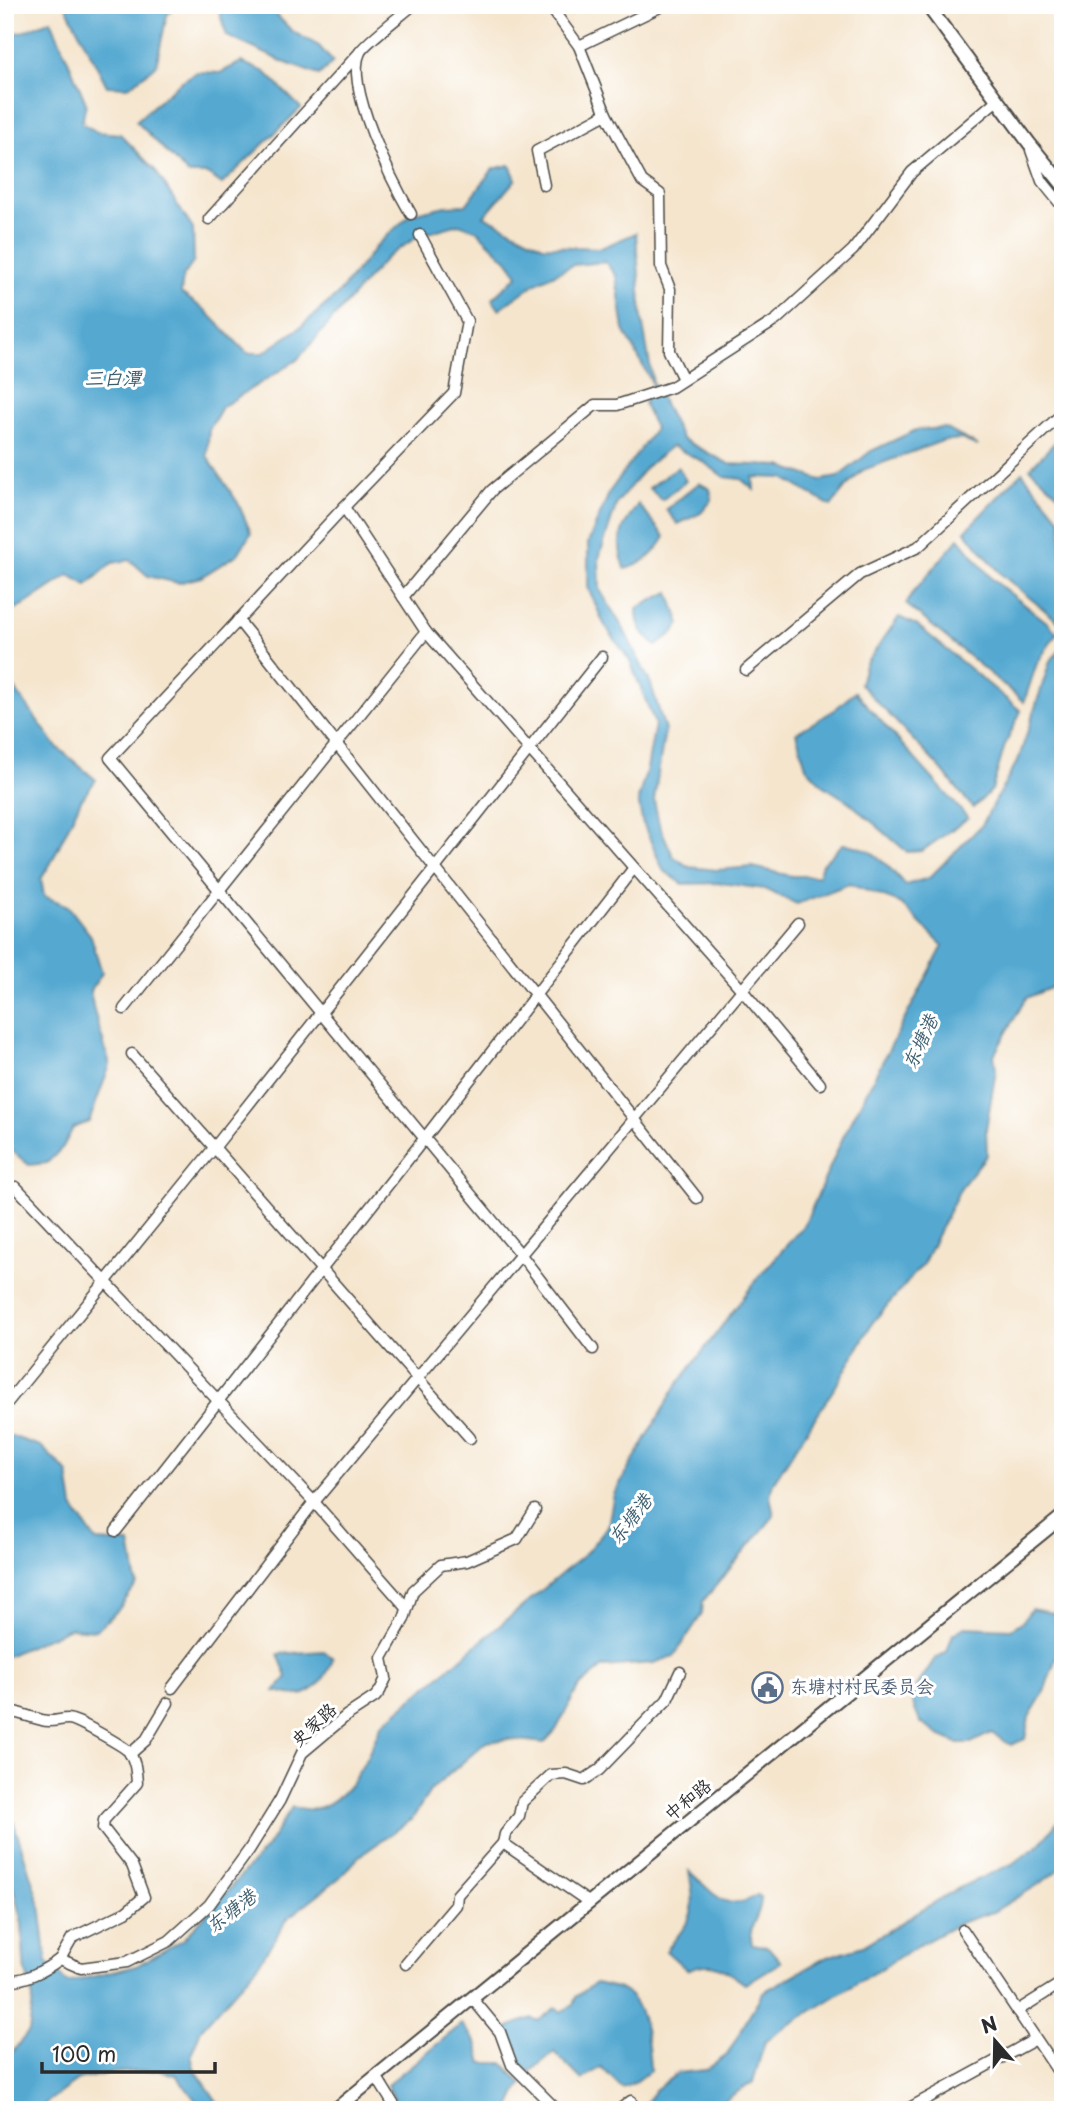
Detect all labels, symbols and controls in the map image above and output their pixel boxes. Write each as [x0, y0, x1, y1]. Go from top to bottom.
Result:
water label: 三白潭 [84, 363, 143, 391]
water label: 东塘港 [894, 1008, 945, 1073]
water label: 东塘港 [601, 1486, 659, 1549]
public building icon: 东塘村村民委员会 [750, 1670, 784, 1704]
place label: 东塘村村民委员会 [790, 1672, 934, 1699]
street label: 史家路 [284, 1696, 342, 1752]
street label: 中和路 [658, 1771, 717, 1826]
water label: 东塘港 [199, 1880, 263, 1939]
north arrow [960, 2007, 1030, 2076]
text: N [977, 2008, 1001, 2040]
scale bar [42, 2031, 215, 2075]
text: 100 m [52, 2037, 116, 2069]

